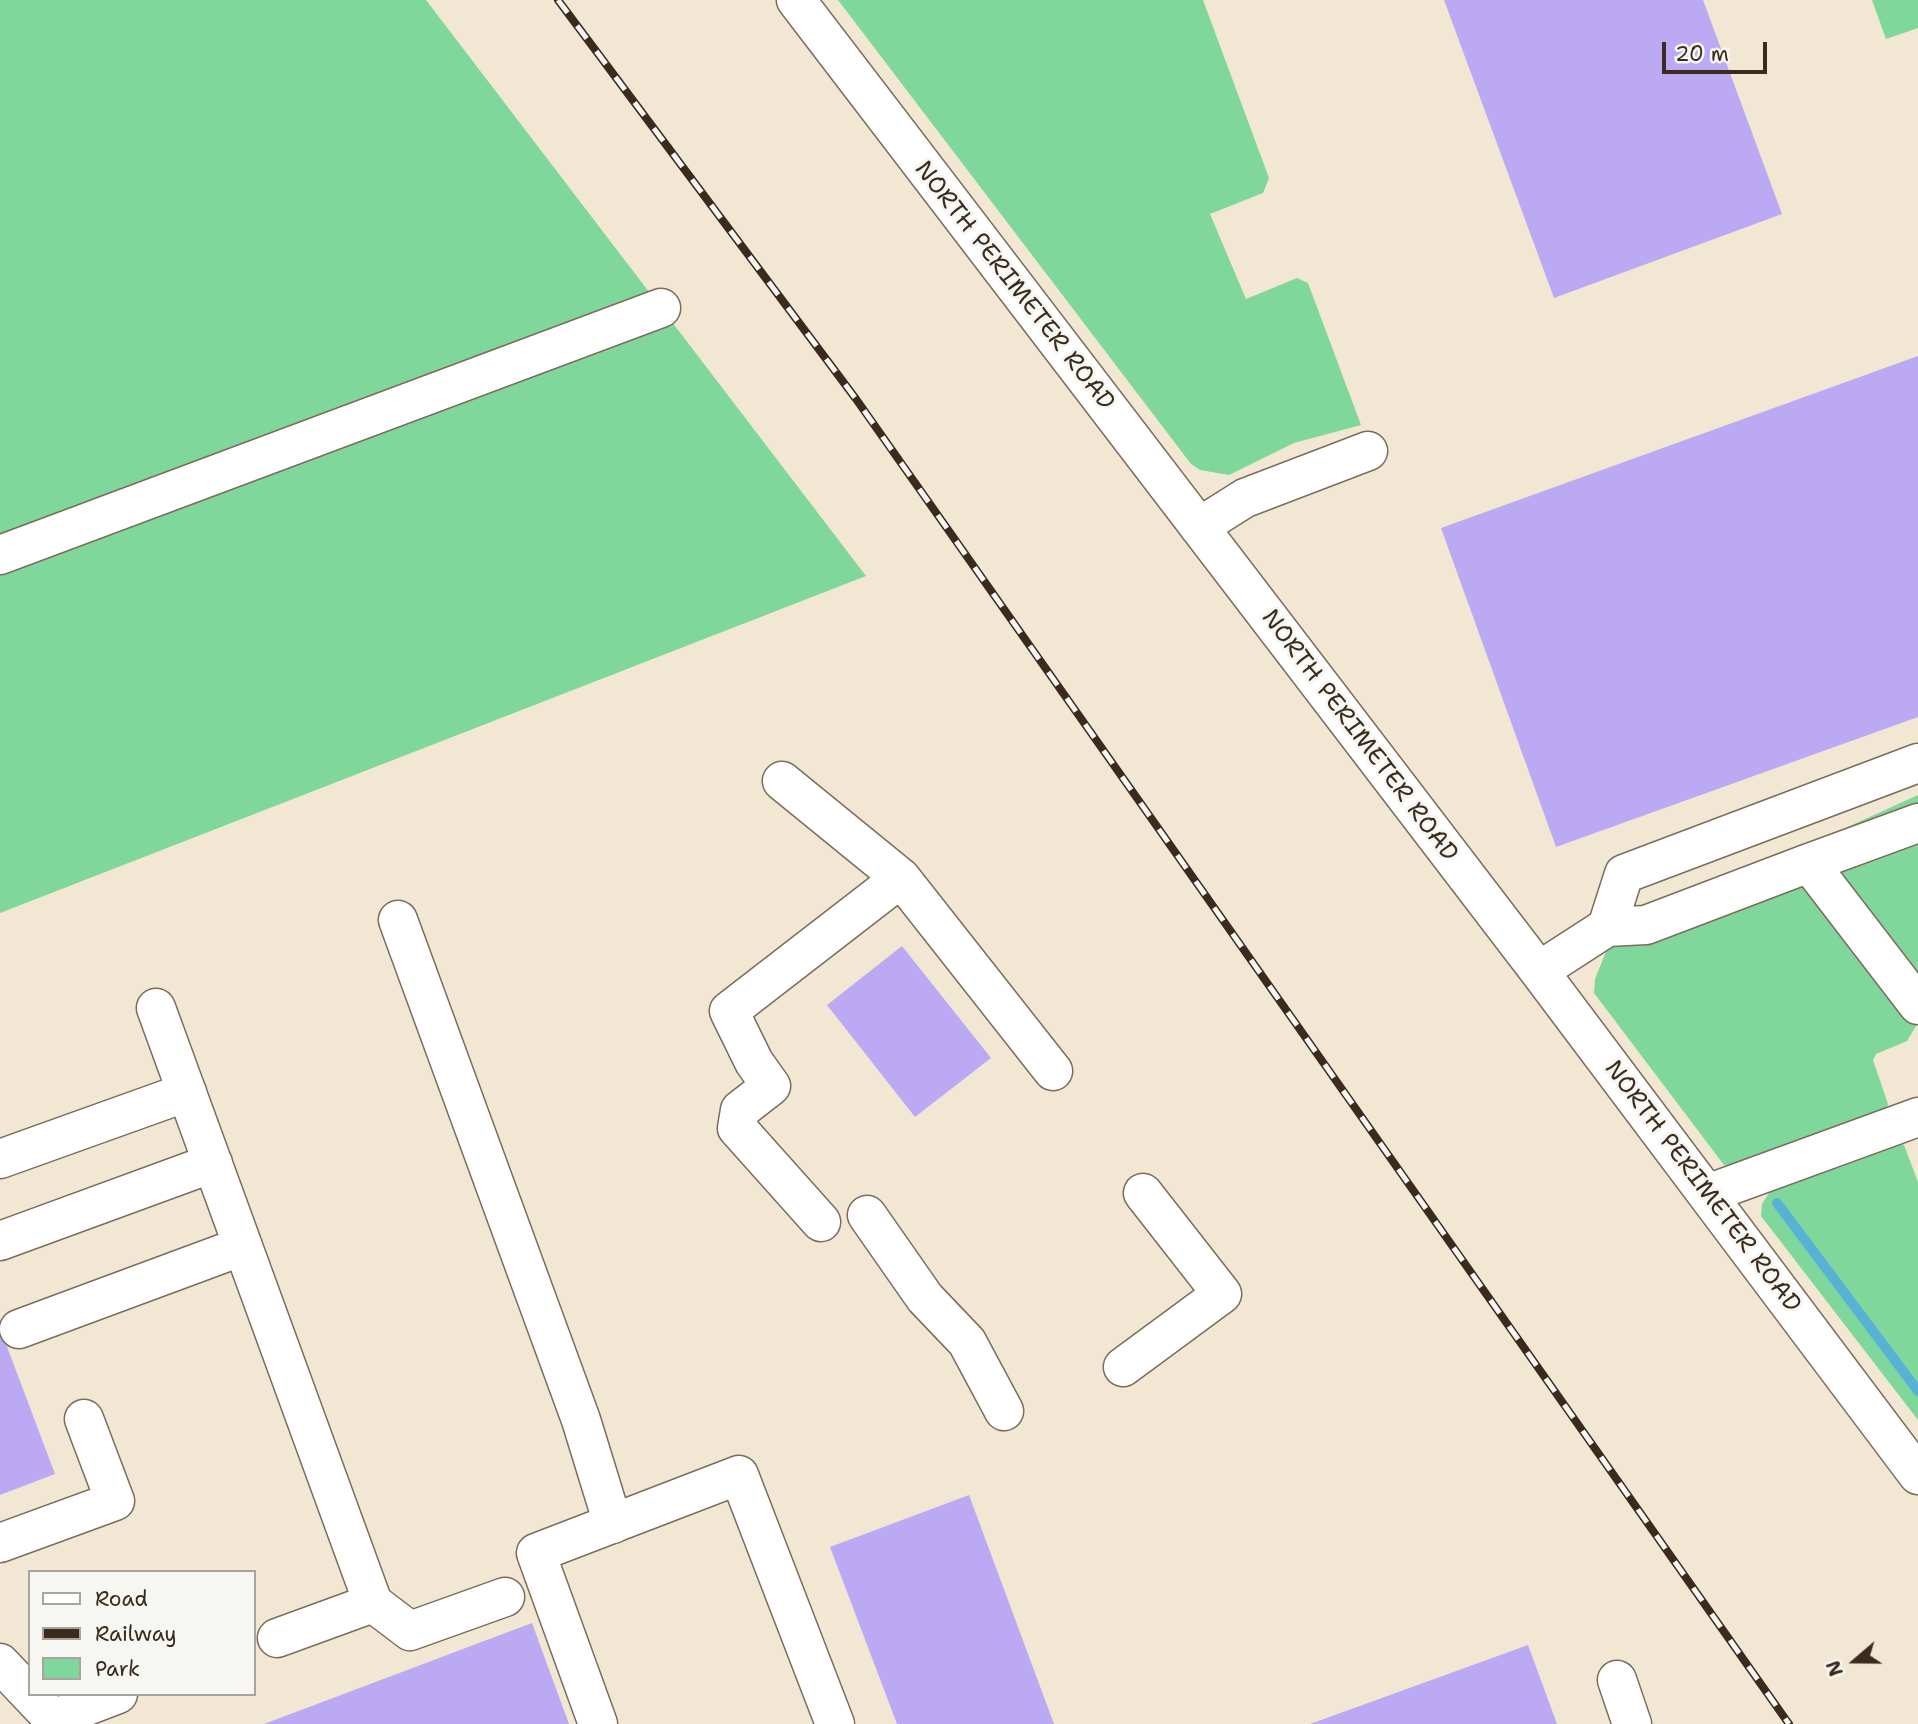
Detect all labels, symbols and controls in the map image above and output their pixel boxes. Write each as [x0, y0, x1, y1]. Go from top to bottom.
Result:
scale bar [1666, 28, 1771, 72]
text: 20 m [1675, 40, 1729, 68]
street label: NORTH PERIMETER ROAD [908, 156, 1120, 416]
street label: NORTH PERIMETER ROAD [1255, 604, 1463, 868]
street label: NORTH PERIMETER ROAD [1598, 1055, 1806, 1319]
legend [28, 1570, 256, 1696]
text: Road [95, 1585, 148, 1613]
text: Railway [95, 1620, 177, 1648]
north arrow [1820, 1626, 1890, 1696]
text: Park [95, 1655, 140, 1683]
text: N [1820, 1657, 1849, 1680]

